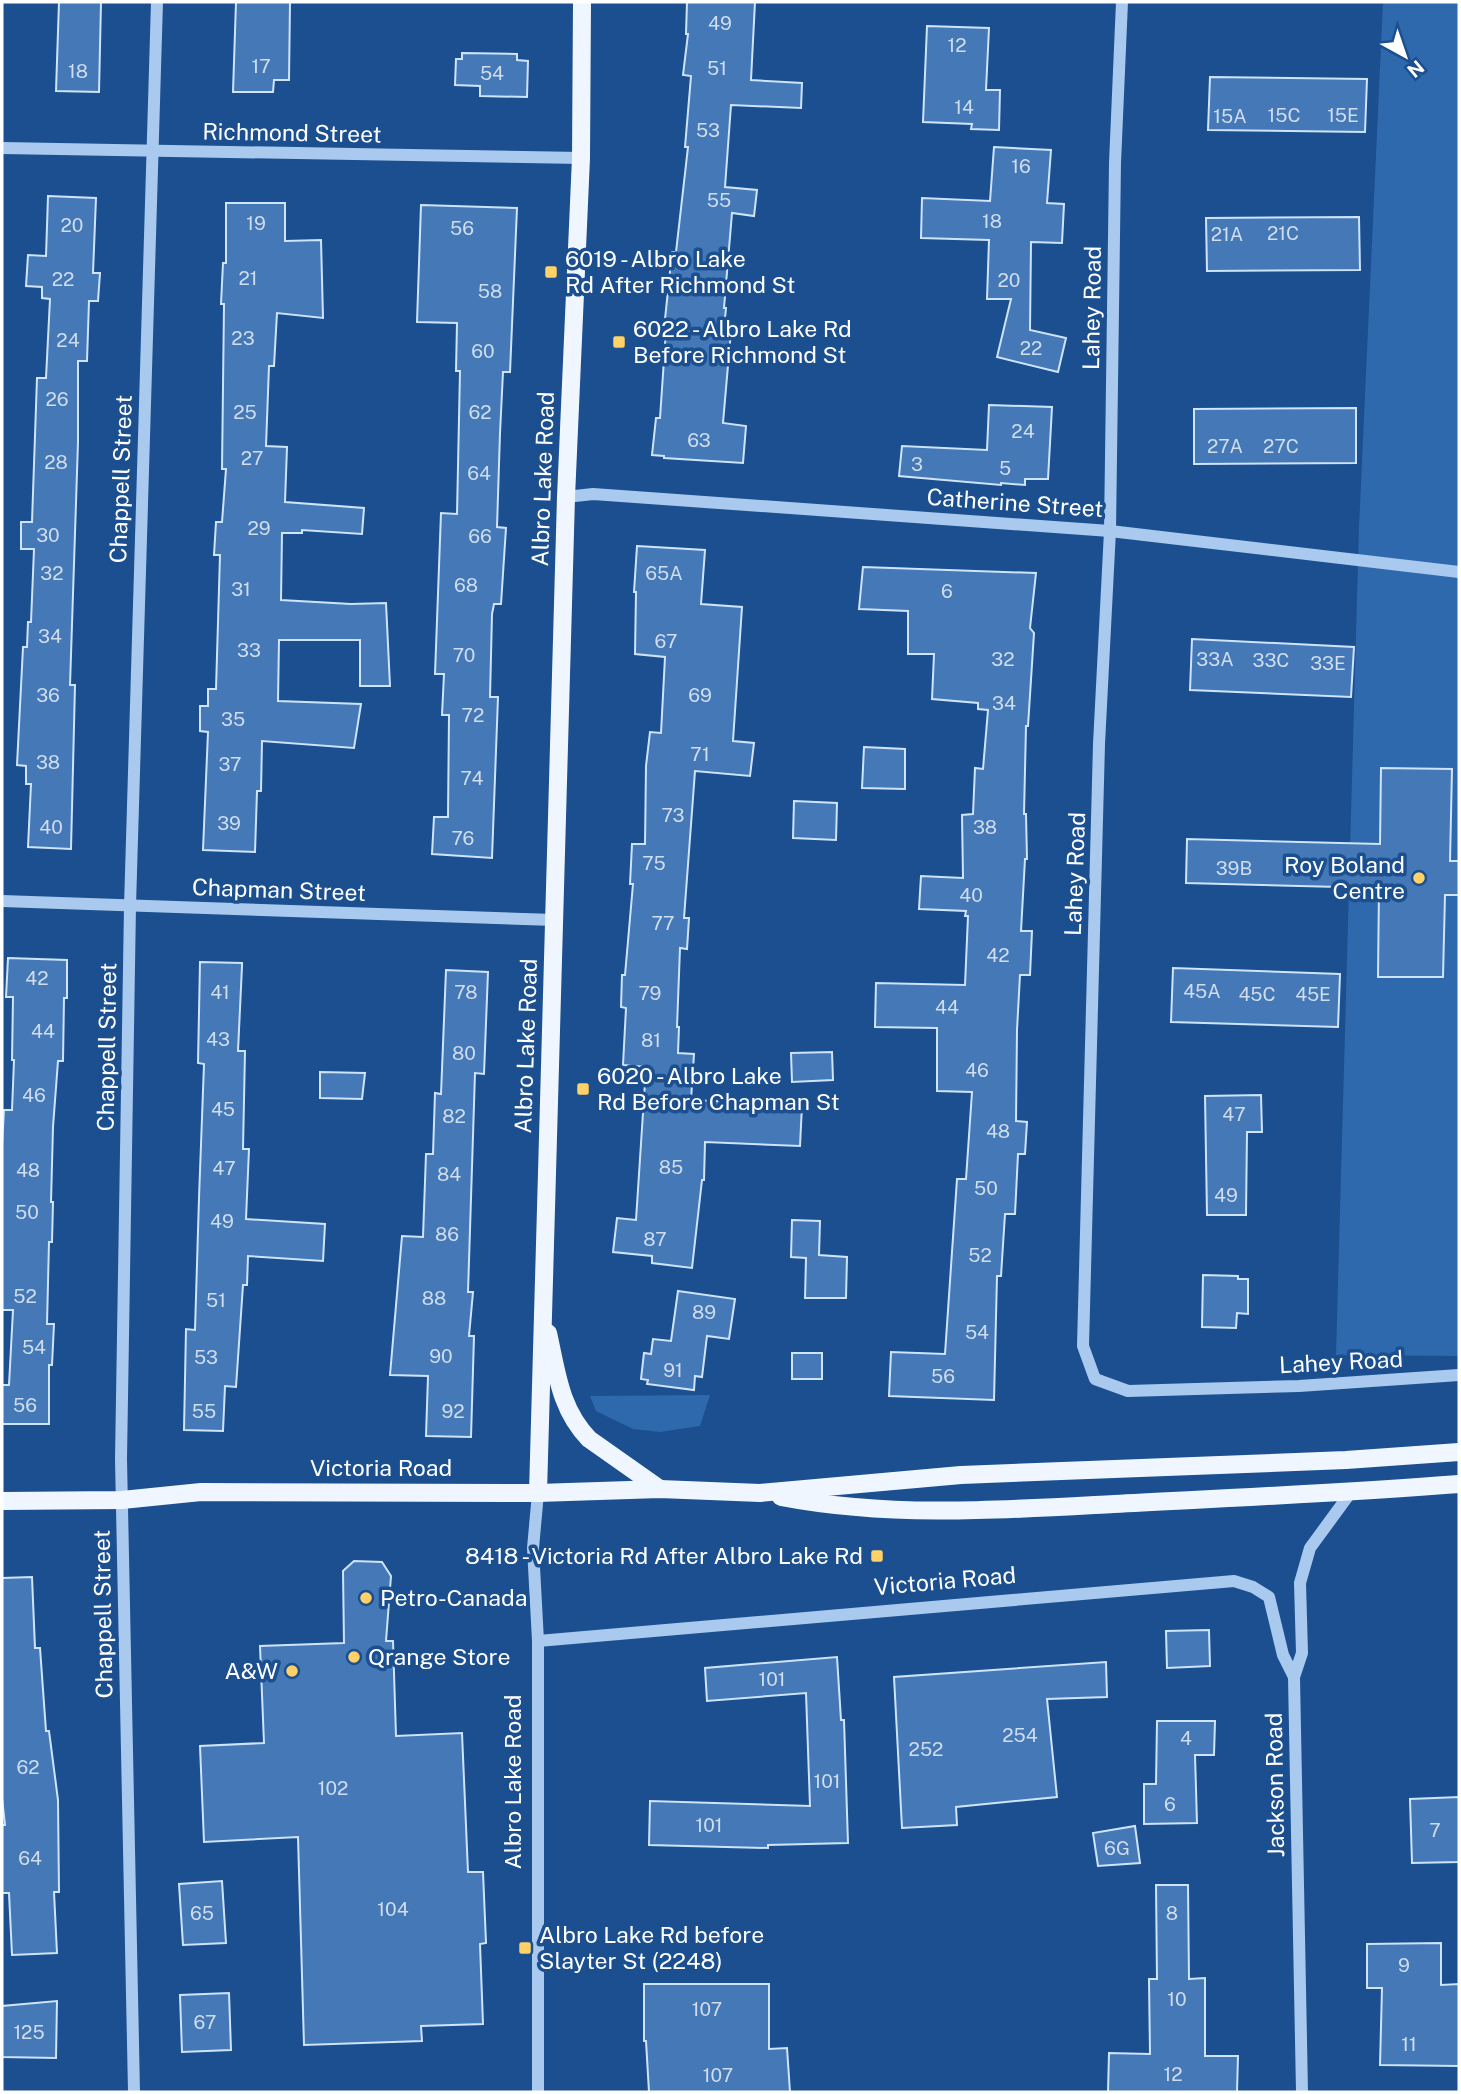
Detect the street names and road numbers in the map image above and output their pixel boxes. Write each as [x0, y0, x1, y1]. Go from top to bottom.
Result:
street label: Richmond Street [202, 117, 382, 148]
street label: Lahey Road [1077, 246, 1106, 370]
street label: Albro Lake Road [526, 391, 559, 567]
street label: Chappell Street [104, 394, 137, 564]
street label: Catherine Street [926, 483, 1104, 522]
street label: Lahey Road [1059, 812, 1090, 936]
street label: Chapman Street [192, 873, 366, 906]
street label: Albro Lake Road [509, 958, 542, 1134]
street label: Chappell Street [92, 962, 121, 1131]
street label: Lahey Road [1278, 1345, 1404, 1378]
street label: Victoria Road [310, 1454, 452, 1481]
street label: Chappell Street [88, 1530, 117, 1699]
street label: Victoria Road [873, 1561, 1017, 1600]
street label: Albro Lake Road [499, 1694, 526, 1870]
street label: Jackson Road [1260, 1712, 1289, 1858]

